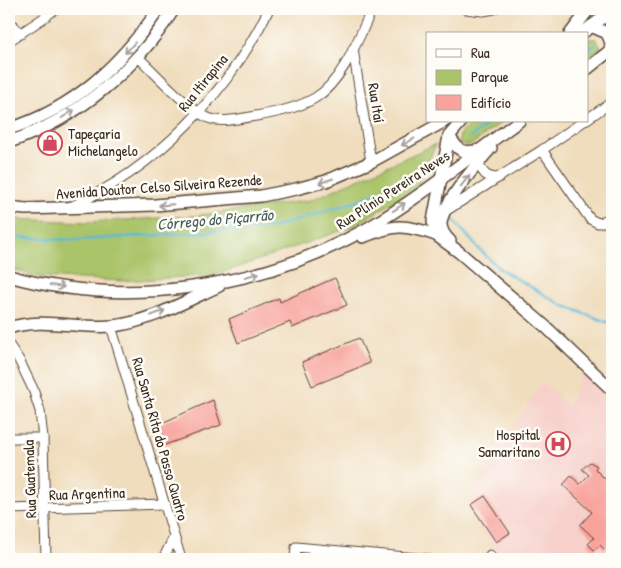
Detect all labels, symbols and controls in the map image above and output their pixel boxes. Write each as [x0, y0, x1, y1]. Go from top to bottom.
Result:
legend [426, 32, 588, 122]
one-way arrow [124, 41, 136, 54]
text: Rua [471, 42, 490, 63]
street label: Rua Itirapina [173, 49, 232, 116]
text: Parque [471, 66, 509, 87]
street label: Rua Itaí [363, 81, 390, 124]
text: Edifício [471, 92, 511, 113]
one-way arrow [61, 109, 75, 119]
place label: Tapeçaria Michelangelo [68, 123, 138, 161]
shop icon: Tapeçaria Michelangelo [37, 130, 63, 156]
one-way arrow [401, 138, 416, 147]
street label: Rua Plínio Pereira Neves [332, 145, 454, 234]
street label: Avenida Doutor Celso Silveira Rezende [55, 169, 263, 204]
one-way arrow [459, 175, 470, 188]
one-way arrow [318, 176, 334, 186]
one-way arrow [158, 200, 174, 209]
one-way arrow [392, 202, 406, 212]
water label: Córrego do Piçarrão [156, 203, 275, 235]
one-way arrow [244, 269, 260, 279]
one-way arrow [48, 281, 64, 291]
one-way arrow [150, 308, 165, 317]
street label: Rua Santa Rita do Passo Quatro [127, 355, 194, 523]
place label: Hospital Samaritano [478, 424, 540, 462]
hospital icon: Hospital Samaritano [545, 431, 571, 457]
street label: Rua Guatemala [18, 439, 41, 519]
street label: Rua Argentina [49, 482, 125, 505]

